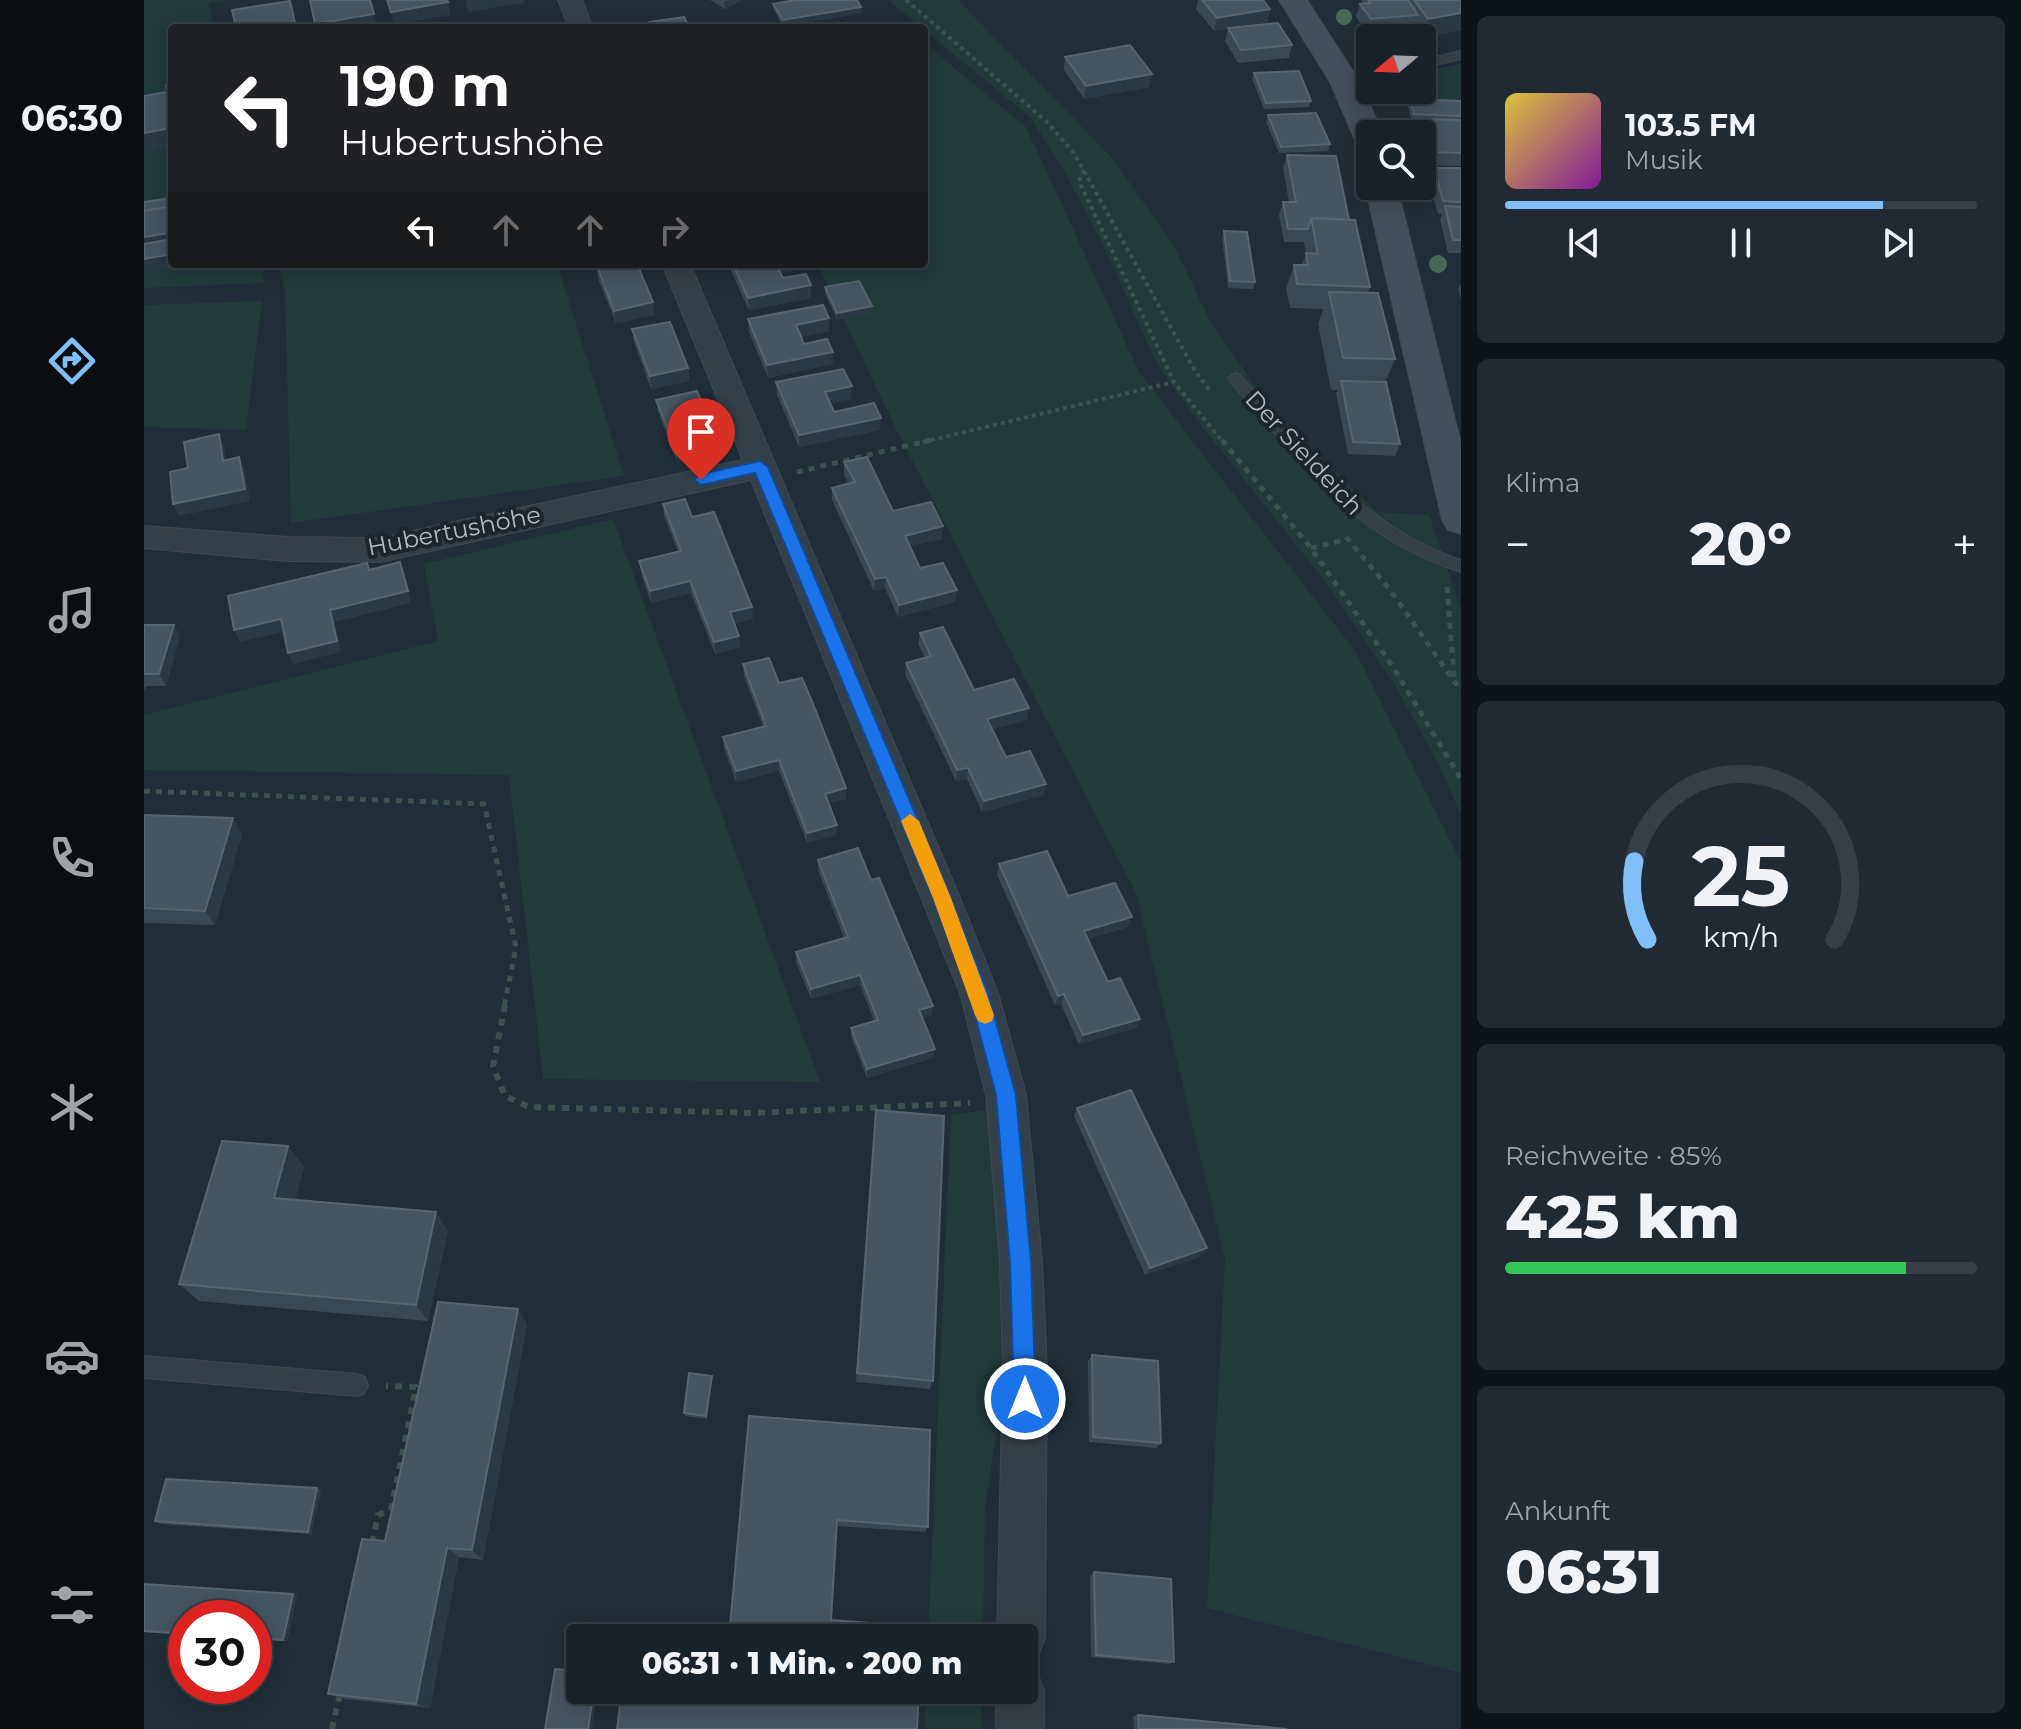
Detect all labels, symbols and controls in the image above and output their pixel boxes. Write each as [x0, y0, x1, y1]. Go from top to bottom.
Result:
north arrow [1356, 24, 1436, 104]
map controls [1356, 24, 1436, 200]
text: 190 m [340, 52, 510, 120]
icon: left [208, 56, 312, 160]
text: 06:30 [21, 96, 123, 140]
text: 103.5 FM [1625, 107, 1757, 144]
text: Hubertushöhe [340, 120, 604, 164]
button: search [1356, 120, 1436, 200]
text: Musik [1625, 144, 1703, 176]
icon: left [400, 208, 444, 252]
icon: ahead [484, 208, 528, 252]
icon: ahead [568, 208, 612, 252]
icon: right [652, 208, 696, 252]
icon: previous [1562, 221, 1606, 265]
icon: pause [1719, 221, 1763, 265]
icon: next [1876, 221, 1920, 265]
icon: directions [44, 333, 100, 389]
street label: Der Sieldeich [1239, 385, 1369, 521]
pin [667, 398, 735, 480]
icon: arrive [679, 410, 723, 454]
text: Klima [1505, 467, 1580, 499]
street label: Hubertushöhe [365, 499, 543, 562]
text: 20° [1690, 507, 1792, 580]
text: − [1505, 517, 1530, 571]
text: + [1952, 517, 1977, 571]
icon: music [44, 582, 100, 638]
text: 25 [1692, 825, 1790, 927]
icon: phone [44, 830, 100, 886]
text: km/h [1703, 920, 1779, 955]
icon: climate [44, 1079, 100, 1135]
text: Reichweite · 85% [1505, 1140, 1722, 1172]
text: 425 km [1505, 1180, 1740, 1253]
icon: car [44, 1328, 100, 1384]
position arrow [983, 1357, 1067, 1441]
text: Ankunft [1505, 1495, 1611, 1527]
text: 06:31 [1505, 1535, 1663, 1608]
icon: filters [44, 1577, 100, 1633]
speed limit sign: 30 [168, 1600, 272, 1704]
text: 06:31 · 1 Min. · 200 m [642, 1645, 962, 1682]

